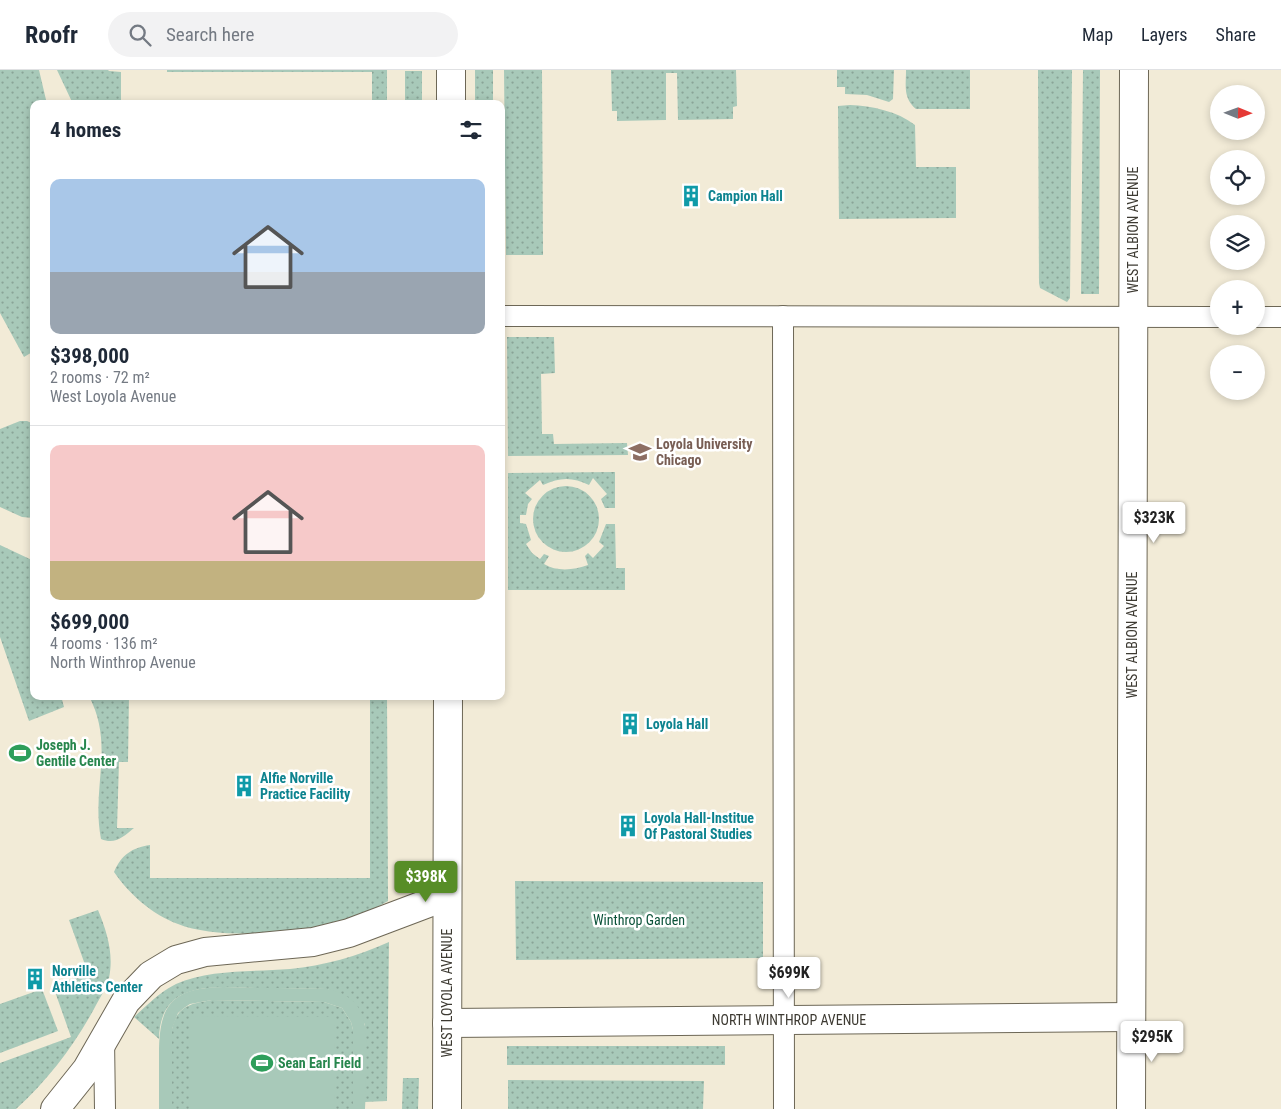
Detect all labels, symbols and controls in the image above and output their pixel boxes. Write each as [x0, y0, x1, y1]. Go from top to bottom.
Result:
search box [108, 12, 458, 57]
text: Roofr [25, 21, 78, 49]
icon: search [126, 21, 154, 49]
text: Search here [166, 23, 254, 46]
text: Map [1082, 24, 1113, 45]
text: Layers [1141, 24, 1188, 45]
text: Share [1216, 24, 1256, 45]
north arrow [1210, 85, 1265, 140]
map controls [1210, 85, 1265, 400]
icon: filters [457, 116, 485, 144]
text: 4 homes [50, 118, 121, 142]
button: locate [1210, 150, 1265, 205]
street label: WEST ALBION AVENUE [1125, 166, 1141, 294]
building icon: Campion Hall [678, 183, 704, 209]
place label: Campion Hall [708, 188, 783, 204]
icon: home [223, 212, 313, 302]
button: layers [1210, 215, 1265, 270]
button: + [1210, 280, 1265, 335]
text: $398,000 [50, 344, 129, 368]
button: − [1210, 345, 1265, 400]
text: 2 rooms · 72 m² [50, 368, 150, 387]
text: West Loyola Avenue [50, 387, 176, 406]
place label: Loyola University Chicago [656, 436, 753, 468]
school or university icon: Loyola University Chicago [627, 439, 653, 465]
icon: home [223, 477, 313, 567]
pin: $323K [1119, 502, 1189, 544]
text: $323K [1133, 508, 1175, 527]
street label: WEST ALBION AVENUE [1124, 571, 1140, 699]
text: $699,000 [50, 610, 129, 634]
text: 4 rooms · 136 m² [50, 634, 158, 653]
text: North Winthrop Avenue [50, 653, 196, 672]
building icon: Loyola Hall [617, 711, 643, 737]
place label: Loyola Hall [646, 716, 708, 732]
place label: Joseph J. Gentile Center [36, 737, 117, 769]
sports icon: Joseph J. Gentile Center [7, 740, 33, 766]
place label: Alfie Norville Practice Facility [260, 770, 351, 802]
building icon: Alfie Norville Practice Facility [231, 773, 257, 799]
place label: Loyola Hall-Institue Of Pastoral Studies [644, 810, 754, 842]
building icon: Loyola Hall-Institue Of Pastoral Studies [615, 813, 641, 839]
pin: $398K [391, 860, 461, 903]
text: $398K [405, 867, 447, 886]
park label: Winthrop Garden [593, 912, 685, 928]
street label: WEST LOYOLA AVENUE [439, 929, 455, 1057]
pin: $699K [754, 956, 824, 999]
place label: Norville Athletics Center [52, 963, 143, 995]
text: $699K [768, 963, 810, 982]
building icon: Norville Athletics Center [22, 966, 48, 992]
street label: NORTH WINTHROP AVENUE [712, 1012, 866, 1028]
pin: $295K [1117, 1020, 1187, 1063]
text: $295K [1131, 1027, 1173, 1046]
sports icon: Sean Earl Field [249, 1050, 275, 1076]
place label: Sean Earl Field [278, 1055, 361, 1071]

